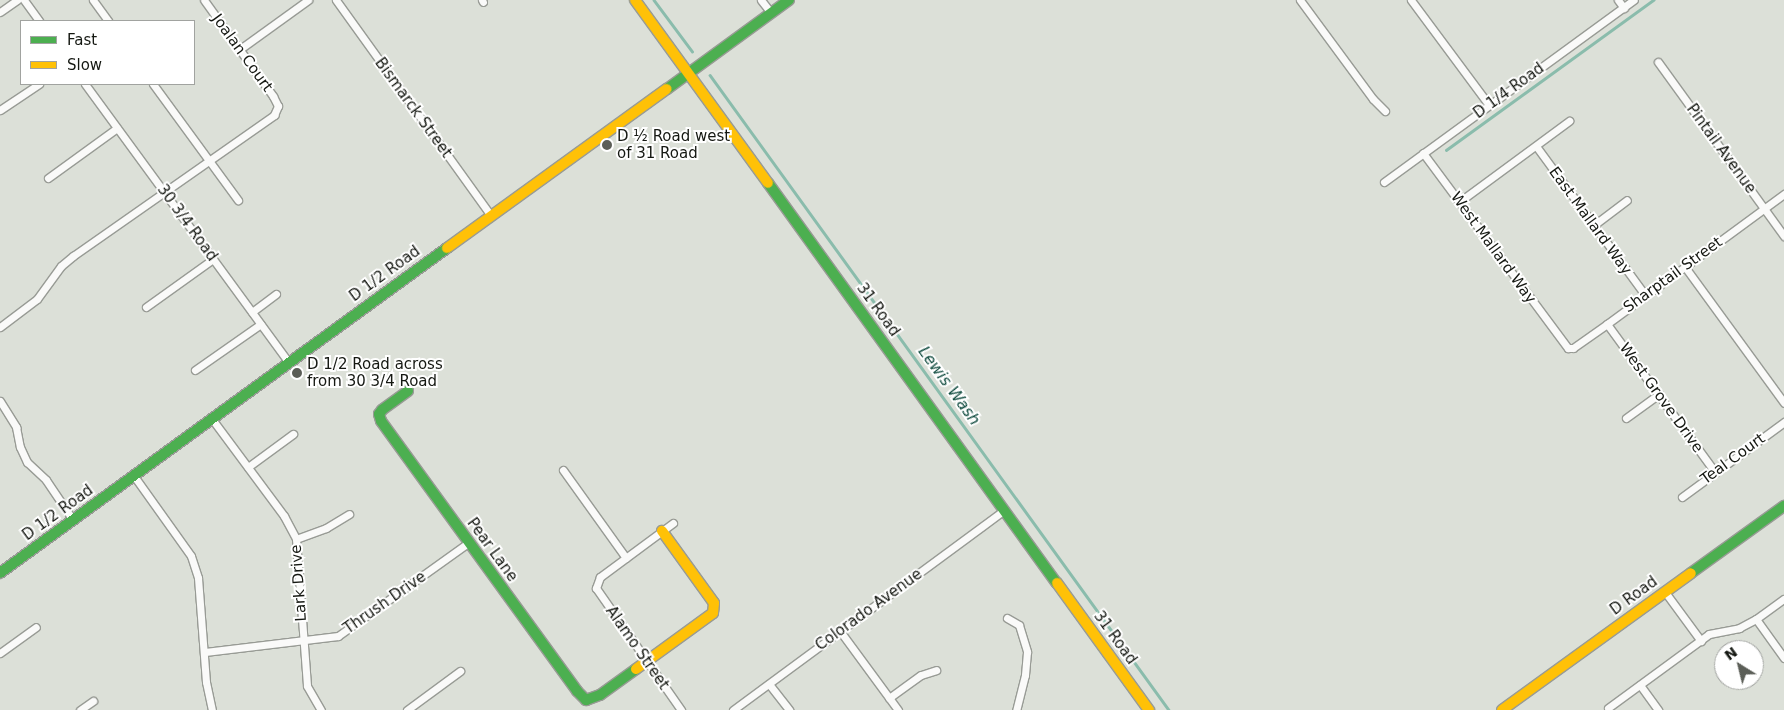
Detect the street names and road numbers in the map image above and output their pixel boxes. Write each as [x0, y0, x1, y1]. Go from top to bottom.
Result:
street label: Joalan Court [208, 11, 276, 95]
street label: Bismarck Street [371, 54, 455, 162]
street label: D 1/4 Road [1470, 59, 1548, 123]
street label: Pintail Avenue [1682, 101, 1760, 197]
street label: East Mallard Way [1545, 164, 1635, 278]
street label: 30 3/4 Road [153, 181, 221, 265]
street label: West Mallard Way [1447, 189, 1539, 307]
street label: Sharptail Street [1620, 233, 1726, 317]
street label: D 1/2 Road [346, 242, 424, 306]
street label: 31 Road [853, 280, 903, 340]
street label: West Grove Drive [1615, 340, 1707, 456]
street label: Teal Court [1697, 430, 1769, 488]
street label: D 1/2 Road [19, 481, 97, 545]
street label: Pear Lane [463, 515, 521, 585]
street label: Lark Drive [287, 544, 311, 622]
street label: Colorado Avenue [812, 565, 926, 655]
street label: Thrush Drive [340, 568, 430, 638]
street label: D Road [1607, 573, 1661, 619]
street label: Alamo Street [602, 603, 672, 693]
street label: 31 Road [1090, 608, 1140, 668]

